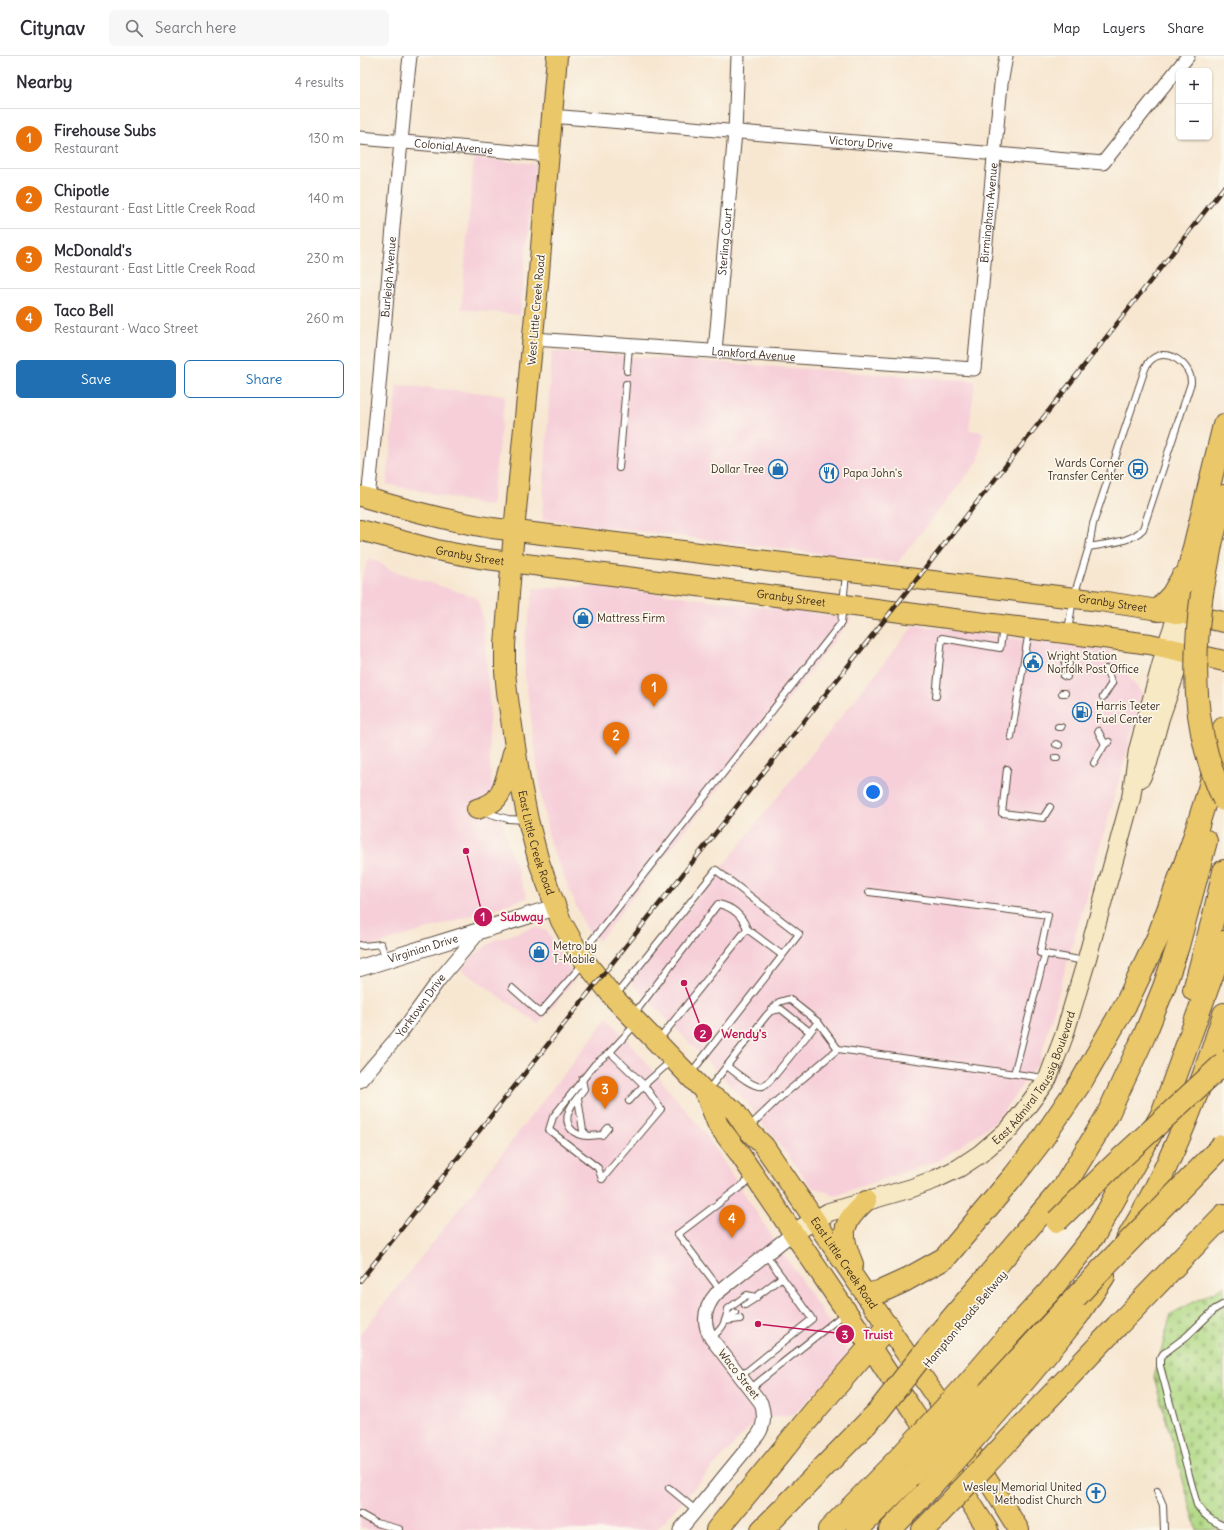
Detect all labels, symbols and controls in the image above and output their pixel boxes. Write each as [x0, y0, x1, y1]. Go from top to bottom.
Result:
search box [109, 10, 389, 46]
text: Citynav [20, 16, 85, 40]
icon: search [123, 17, 145, 39]
text: Search here [155, 18, 236, 37]
text: Map [1053, 19, 1080, 37]
text: Layers [1102, 19, 1145, 37]
text: Share [1167, 19, 1204, 37]
map controls [1176, 68, 1212, 140]
button: + [1176, 68, 1212, 104]
text: Nearby [16, 71, 72, 93]
text: 4 results [295, 74, 344, 91]
button: − [1176, 104, 1212, 140]
text: Firehouse Subs [54, 121, 156, 140]
text: 1 [26, 130, 32, 147]
text: 130 m [308, 130, 344, 147]
street label: Victory Drive [828, 133, 894, 152]
street label: Colonial Avenue [414, 136, 494, 157]
text: Restaurant [54, 140, 119, 157]
street label: Birmingham Avenue [977, 162, 1001, 263]
text: Chipotle [54, 181, 109, 200]
text: 2 [25, 190, 33, 207]
text: 140 m [308, 190, 344, 207]
text: Restaurant · East Little Creek Road [54, 200, 255, 217]
street label: Sterling Court [715, 207, 735, 276]
street label: Burleigh Avenue [378, 236, 399, 318]
text: McDonald's [54, 241, 132, 260]
text: 3 [25, 250, 33, 267]
text: 230 m [306, 250, 344, 267]
street label: West Little Creek Road [524, 254, 548, 366]
text: Restaurant · East Little Creek Road [54, 260, 255, 277]
text: Taco Bell [54, 301, 114, 320]
text: 4 [25, 310, 33, 327]
text: 260 m [306, 310, 344, 327]
text: Restaurant · Waco Street [54, 320, 198, 337]
street label: Lankford Avenue [711, 344, 796, 364]
button: Save [16, 360, 176, 398]
button: Share [184, 360, 344, 398]
place label: Wards Corner Transfer Center [1047, 456, 1125, 483]
shop icon: Dollar Tree [767, 458, 789, 480]
bus stop icon: Wards Corner Transfer Center [1127, 458, 1149, 480]
place label: Dollar Tree [711, 462, 764, 476]
restaurant icon: Papa John's [818, 462, 840, 484]
place label: Papa John's [843, 466, 902, 480]
street label: Granby Street [434, 543, 505, 568]
street label: Granby Street [756, 587, 827, 609]
street label: Granby Street [1077, 591, 1148, 615]
shop icon: Mattress Firm [572, 607, 594, 629]
place label: Mattress Firm [597, 611, 665, 625]
place label: Wright Station Norfolk Post Office [1047, 649, 1139, 676]
public building icon: Wright Station Norfolk Post Office [1022, 651, 1044, 673]
pin: 1 [641, 674, 667, 707]
place label: Harris Teeter Fuel Center [1096, 699, 1161, 726]
fuel station icon: Harris Teeter Fuel Center [1071, 701, 1093, 723]
pin: 2 [603, 722, 629, 755]
your location [863, 782, 883, 802]
street label: East Little Creek Road [515, 789, 558, 897]
callout: Subway [473, 905, 552, 929]
text: 1 [481, 909, 485, 924]
text: Subway [500, 909, 544, 925]
street label: Virginian Drive [386, 931, 460, 966]
place label: Metro by T-Mobile [553, 939, 597, 966]
shop icon: Metro by T-Mobile [528, 941, 550, 963]
street label: Yorktown Drive [393, 971, 448, 1040]
street label: East Admiral Taussig Boulevard [989, 1009, 1078, 1147]
callout: Wendy's [693, 1021, 775, 1045]
text: 2 [700, 1026, 707, 1041]
text: Wendy's [721, 1026, 767, 1042]
pin: 3 [592, 1076, 618, 1109]
pin: 4 [719, 1205, 745, 1238]
street label: East Little Creek Road [808, 1214, 881, 1312]
street label: Hampton Roads Beltway [920, 1267, 1010, 1371]
callout: Truist [835, 1322, 900, 1346]
text: 3 [842, 1327, 849, 1342]
text: Truist [863, 1327, 894, 1342]
street label: Waco Street [715, 1346, 763, 1402]
place label: Wesley Memorial United Methodist Church [963, 1480, 1083, 1507]
church icon: Wesley Memorial United Methodist Church [1085, 1482, 1107, 1504]

